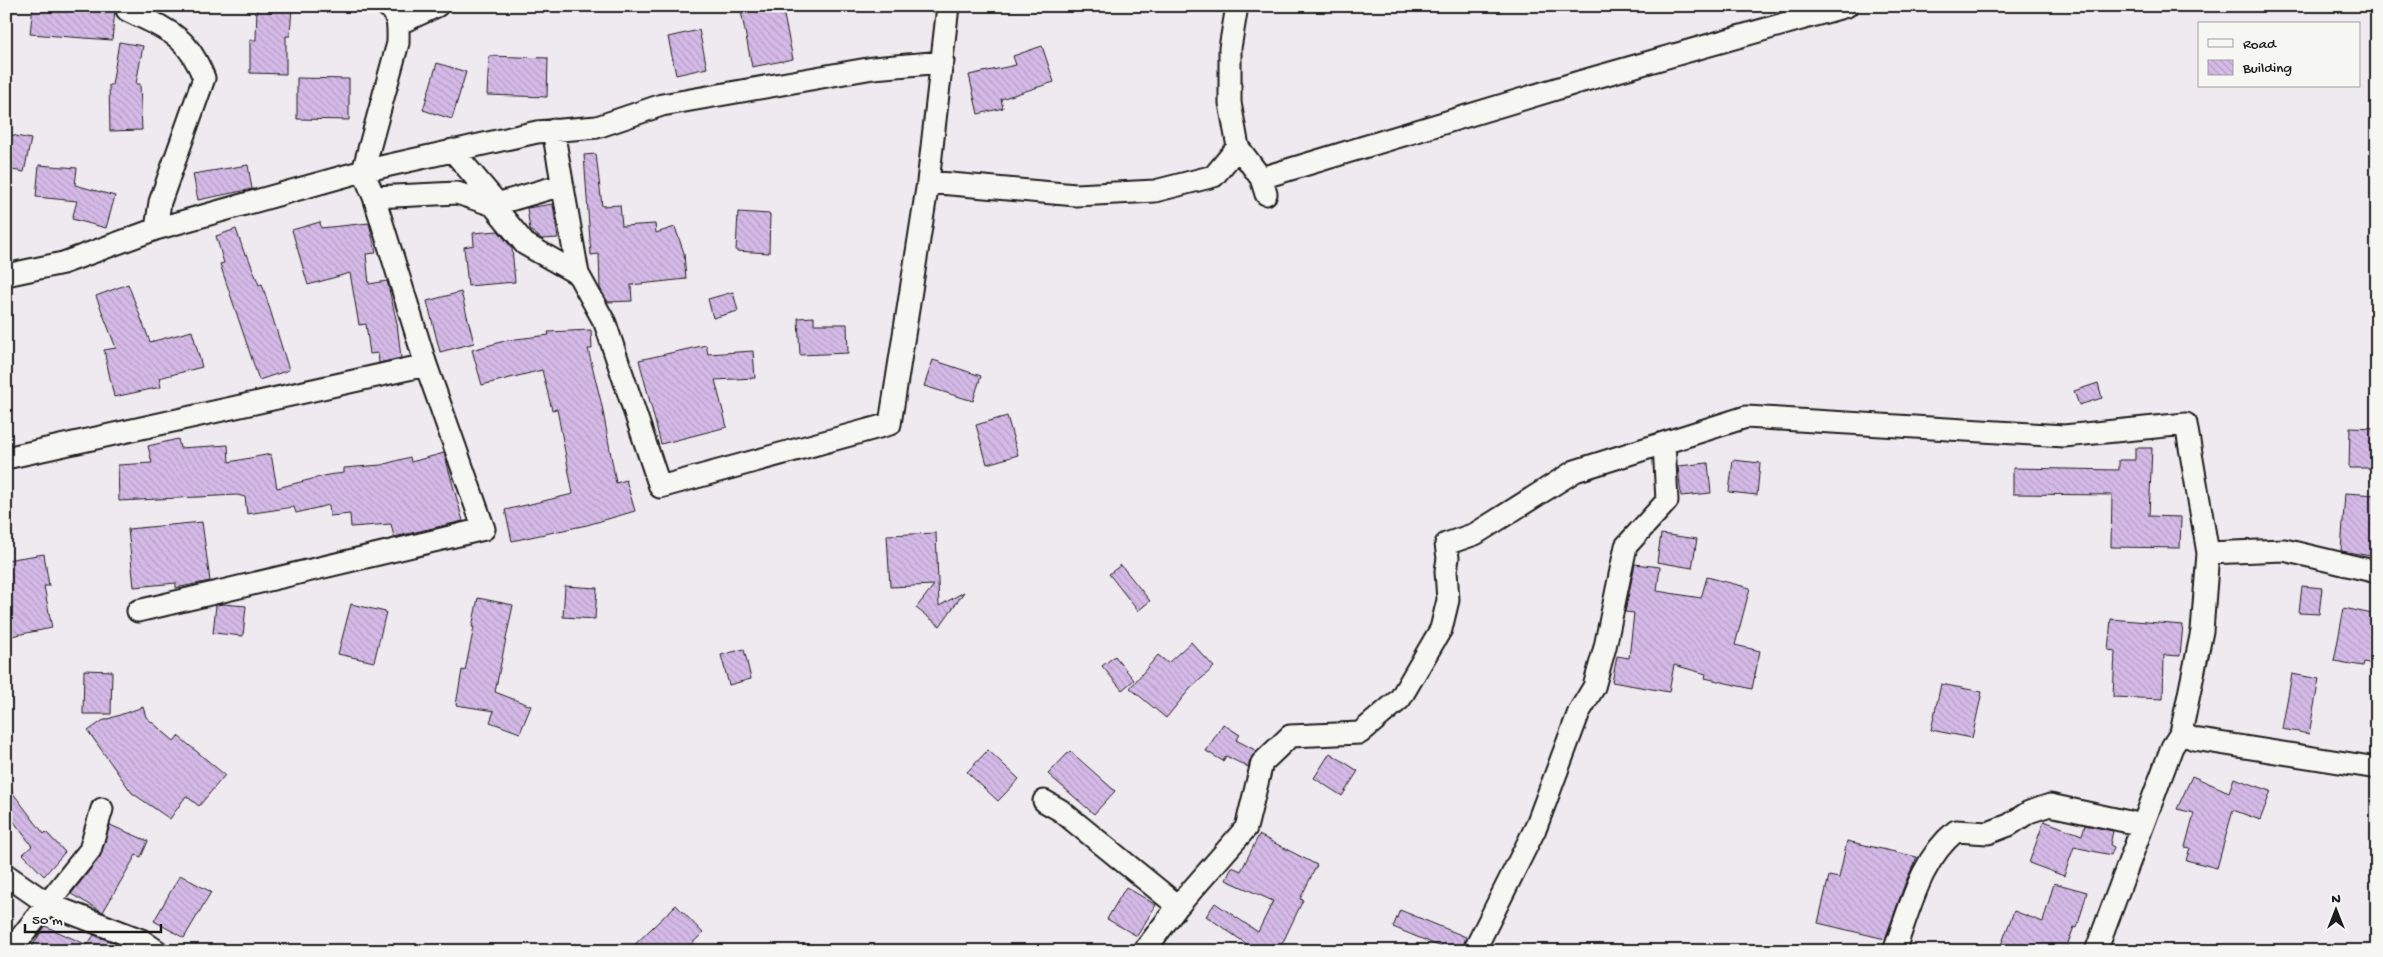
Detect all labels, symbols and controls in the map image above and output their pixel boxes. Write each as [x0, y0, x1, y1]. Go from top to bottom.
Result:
legend [2198, 22, 2360, 88]
text: Road [2243, 36, 2277, 54]
text: Building [2242, 60, 2292, 78]
north arrow [2310, 884, 2360, 934]
text: N [2331, 891, 2341, 908]
scale bar [25, 902, 161, 934]
text: 50 m [32, 912, 63, 930]

